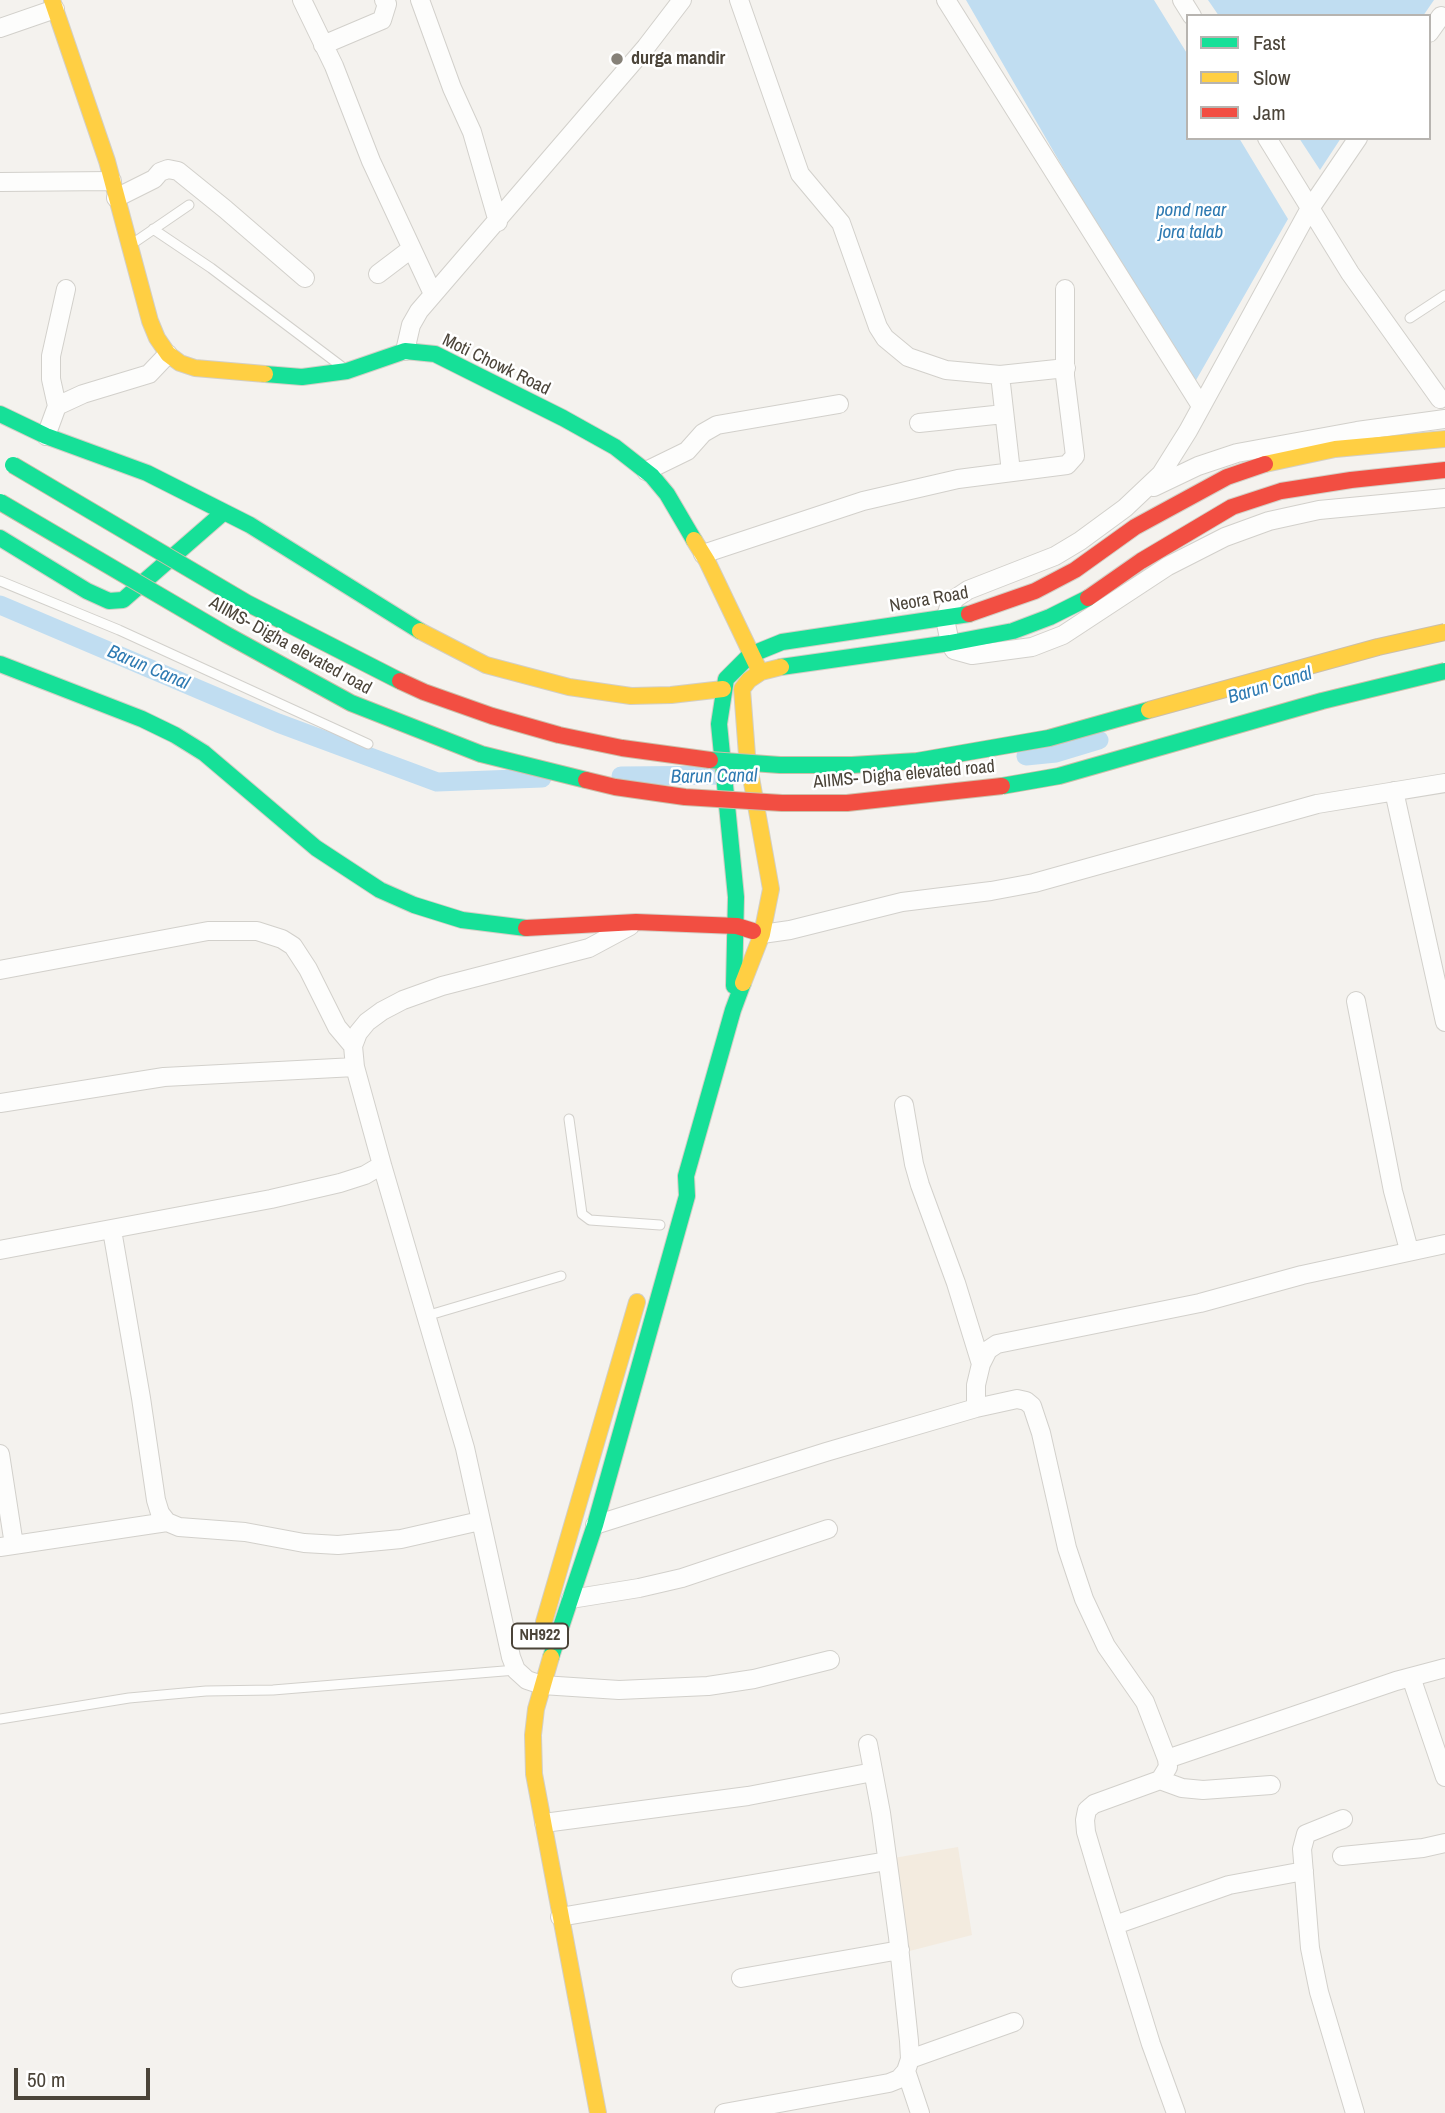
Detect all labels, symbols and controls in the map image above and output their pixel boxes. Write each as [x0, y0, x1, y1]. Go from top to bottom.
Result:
legend [1186, 14, 1431, 140]
text: Fast [1253, 28, 1286, 57]
place label: durga mandir [631, 48, 725, 70]
marker: durga mandir [609, 51, 625, 67]
text: Slow [1253, 63, 1290, 92]
text: Jam [1253, 98, 1286, 127]
water label: pond near jora talab [1156, 200, 1226, 244]
street label: Moti Chowk Road [439, 330, 553, 400]
street label: Neora Road [888, 582, 970, 618]
street label: AIIMS- Digha elevated road [205, 592, 375, 700]
water label: Barun Canal [104, 641, 192, 695]
water label: Barun Canal [1225, 662, 1315, 710]
street label: AIIMS- Digha elevated road [812, 756, 996, 794]
water label: Barun Canal [671, 765, 757, 789]
road number: NH922 [512, 1624, 568, 1648]
scale bar [18, 2054, 154, 2098]
text: 50 m [27, 2065, 65, 2094]

